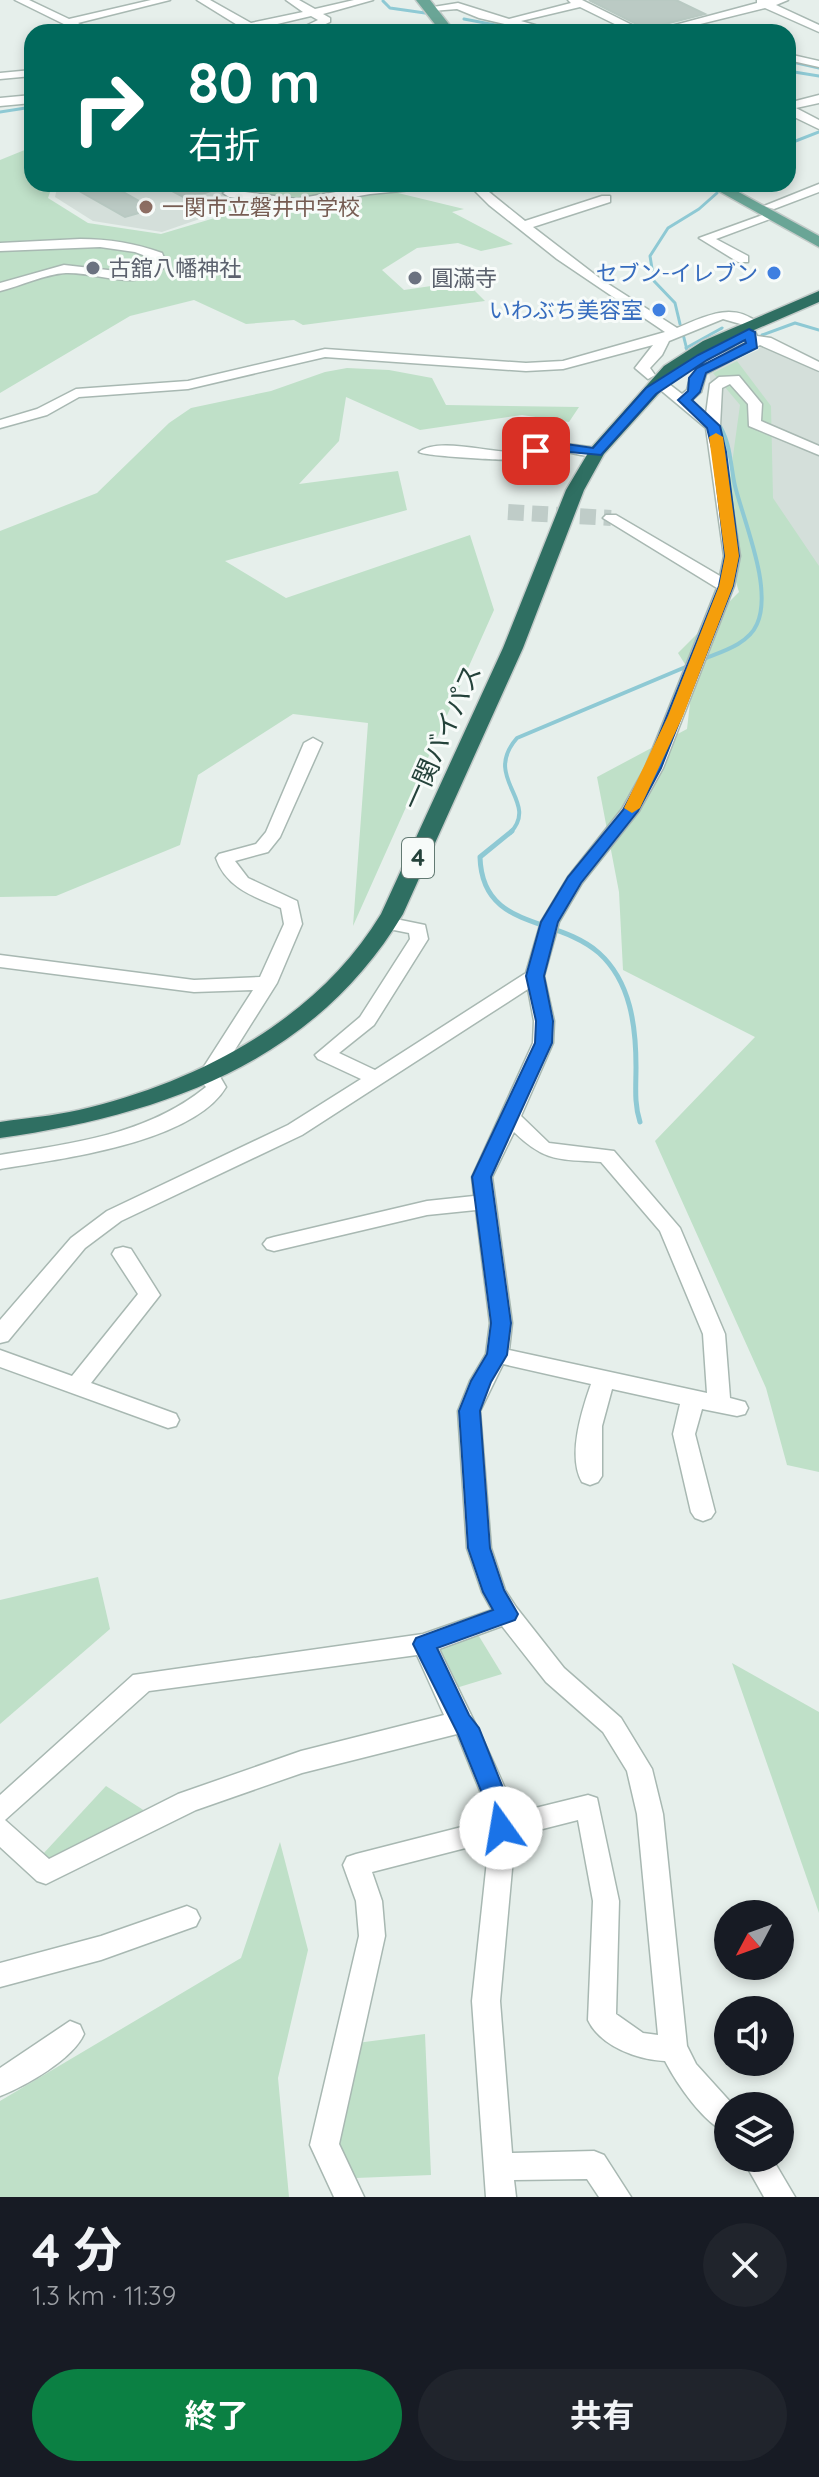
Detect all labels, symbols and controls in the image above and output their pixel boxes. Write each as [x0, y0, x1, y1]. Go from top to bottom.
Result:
text: 80 m [188, 47, 320, 117]
icon: right [56, 56, 160, 160]
text: 右折 [188, 122, 260, 167]
place label: 一関市立磐井中学校 [162, 193, 360, 221]
marker: 一関市立磐井中学校 [137, 198, 155, 216]
place label: 古舘八幡神社 [109, 254, 241, 282]
marker: 古舘八幡神社 [84, 259, 102, 277]
place label: セブン-イレブン [595, 259, 758, 287]
place label: 圓滿寺 [431, 264, 497, 292]
marker: セブン-イレブン [765, 264, 783, 282]
marker: 圓滿寺 [406, 269, 424, 287]
place label: いわぶち美容室 [489, 296, 643, 324]
marker: いわぶち美容室 [650, 301, 668, 319]
pin [502, 417, 570, 485]
icon: arrive [514, 429, 558, 473]
street label: 一関バイパス [395, 659, 488, 815]
road number: 4 [402, 838, 434, 878]
position arrow [459, 1786, 543, 1870]
north arrow [714, 1900, 794, 1980]
map controls [714, 1900, 794, 2172]
button: sound [714, 1996, 794, 2076]
button: layers [714, 2092, 794, 2172]
text: 4 分 [32, 2219, 122, 2279]
button: close [703, 2223, 787, 2307]
text: 1.3 km · 11:39 [32, 2279, 176, 2312]
button: 終了 [32, 2369, 402, 2461]
button: 共有 [418, 2369, 787, 2461]

